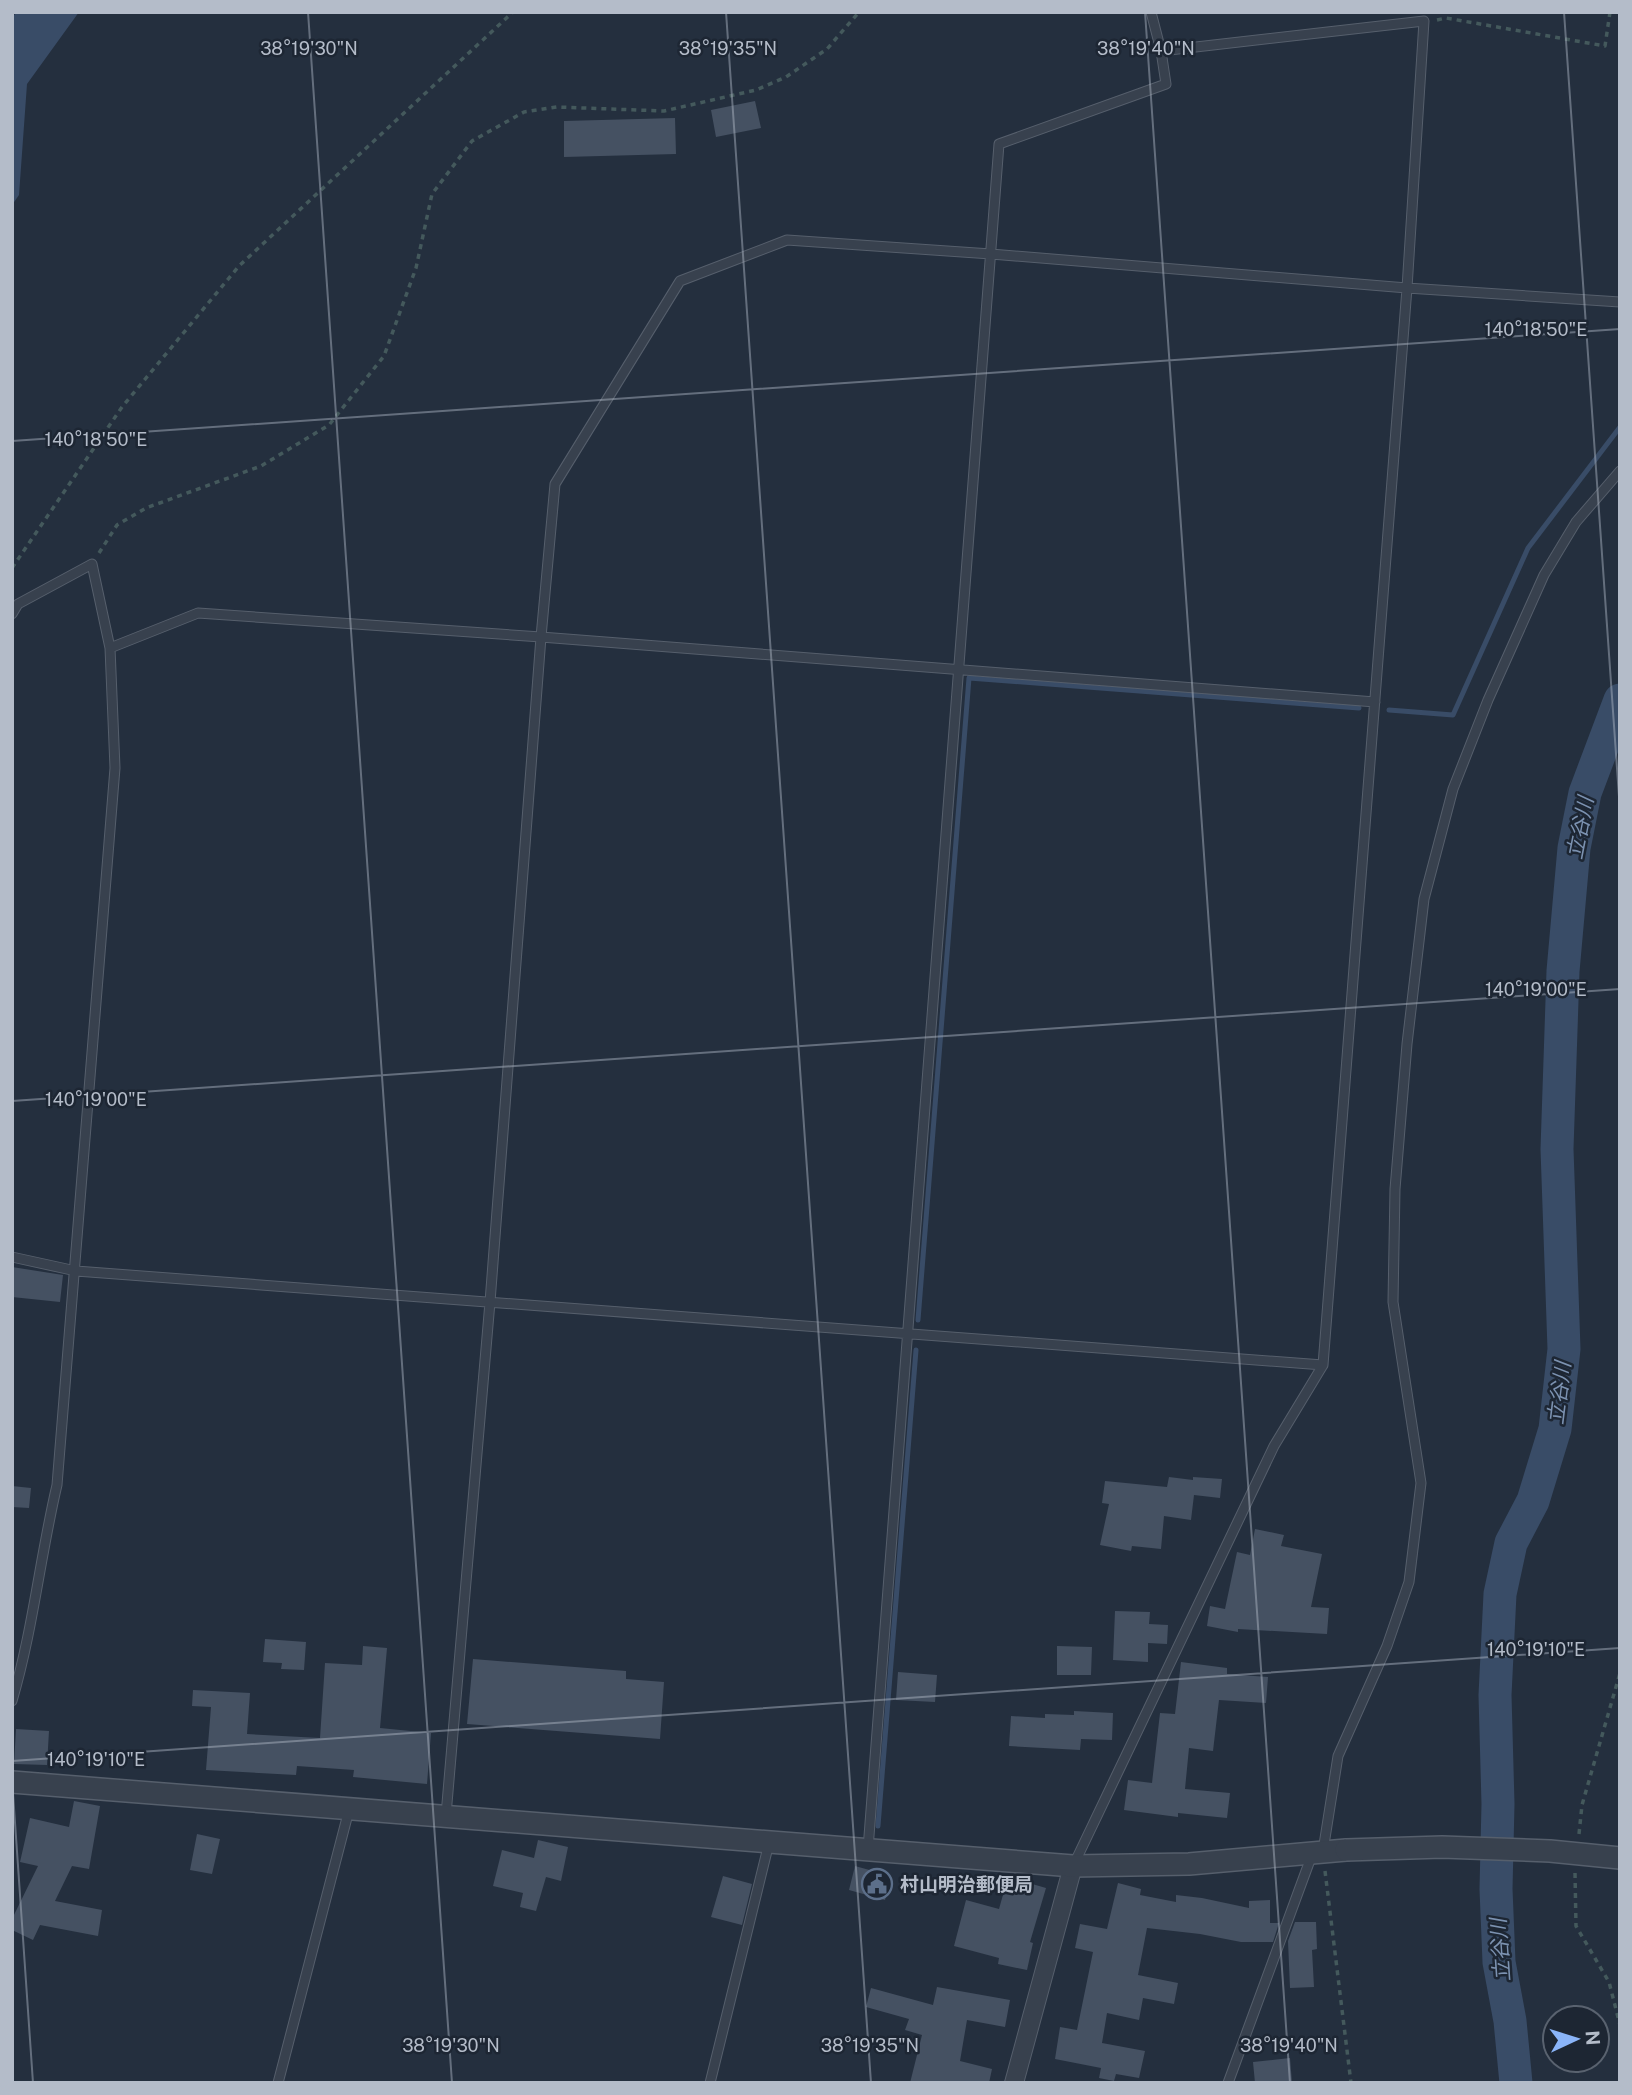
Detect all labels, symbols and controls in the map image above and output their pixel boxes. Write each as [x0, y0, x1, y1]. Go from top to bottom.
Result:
text: 38°19'30"N [260, 38, 358, 59]
text: 38°19'35"N [679, 38, 777, 59]
text: 38°19'40"N [1097, 38, 1195, 59]
text: 140°18'50"E [1485, 319, 1587, 340]
text: 140°18'50"E [45, 429, 147, 450]
water label: 立谷川 [1562, 793, 1599, 861]
text: 140°19'00"E [1485, 979, 1587, 1000]
text: 140°19'00"E [45, 1089, 147, 1110]
water label: 立谷川 [1543, 1358, 1575, 1426]
text: 140°19'10"E [1487, 1639, 1585, 1660]
text: 140°19'10"E [47, 1749, 145, 1770]
public building icon: 村山明治郵便局 [860, 1867, 894, 1901]
place label: 村山明治郵便局 [900, 1873, 1033, 1895]
water label: 立谷川 [1485, 1916, 1515, 1982]
north arrow [1541, 2004, 1611, 2074]
text: N [1581, 2030, 1604, 2046]
text: 38°19'30"N [402, 2035, 500, 2056]
text: 38°19'35"N [821, 2035, 919, 2056]
text: 38°19'40"N [1240, 2035, 1338, 2056]

